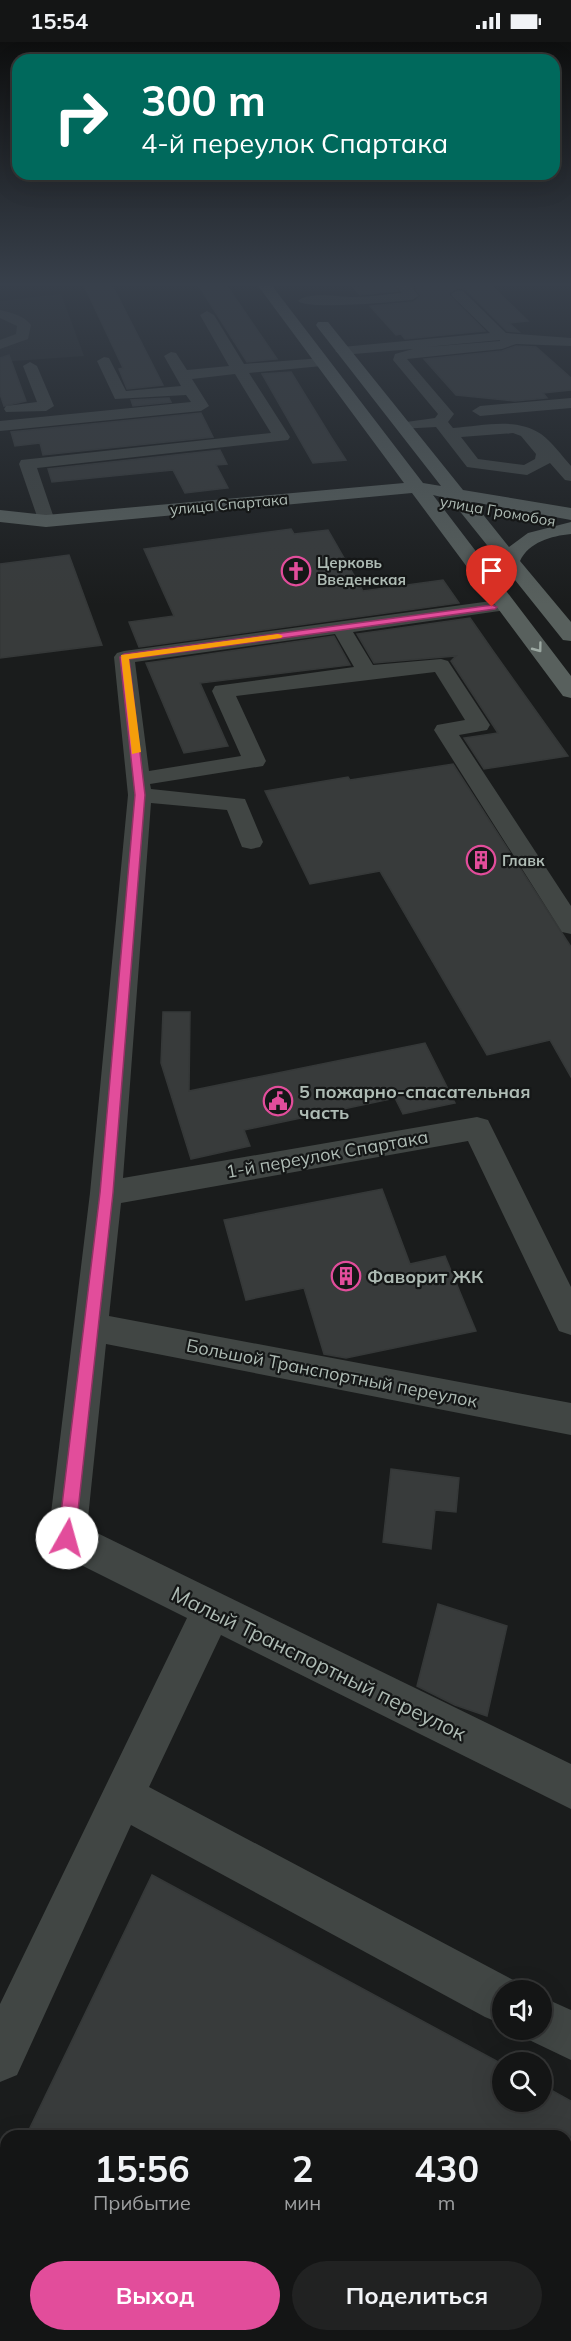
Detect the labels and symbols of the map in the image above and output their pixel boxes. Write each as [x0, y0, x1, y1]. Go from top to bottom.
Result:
street label: улица Спартака [169, 489, 289, 519]
street label: улица Громобоя [439, 491, 557, 531]
pin [466, 545, 517, 607]
place label: Церковь Введенская [317, 553, 406, 589]
church icon: Церковь Введенская [280, 555, 312, 587]
one-way arrow [531, 641, 542, 652]
building icon: Главк [465, 844, 497, 876]
place label: Главк [502, 851, 545, 870]
place label: 5 пожарно-спасательная часть [299, 1080, 530, 1124]
public building icon: 5 пожарно-спасательная часть [262, 1085, 294, 1117]
street label: 1-й переулок Спартака [224, 1125, 430, 1183]
building icon: Фаворит ЖК [330, 1260, 362, 1292]
place label: Фаворит ЖК [367, 1265, 484, 1288]
street label: Большой Транспортный переулок [184, 1333, 480, 1413]
position arrow [35, 1506, 99, 1570]
street label: Малый Транспортный переулок [167, 1580, 471, 1746]

